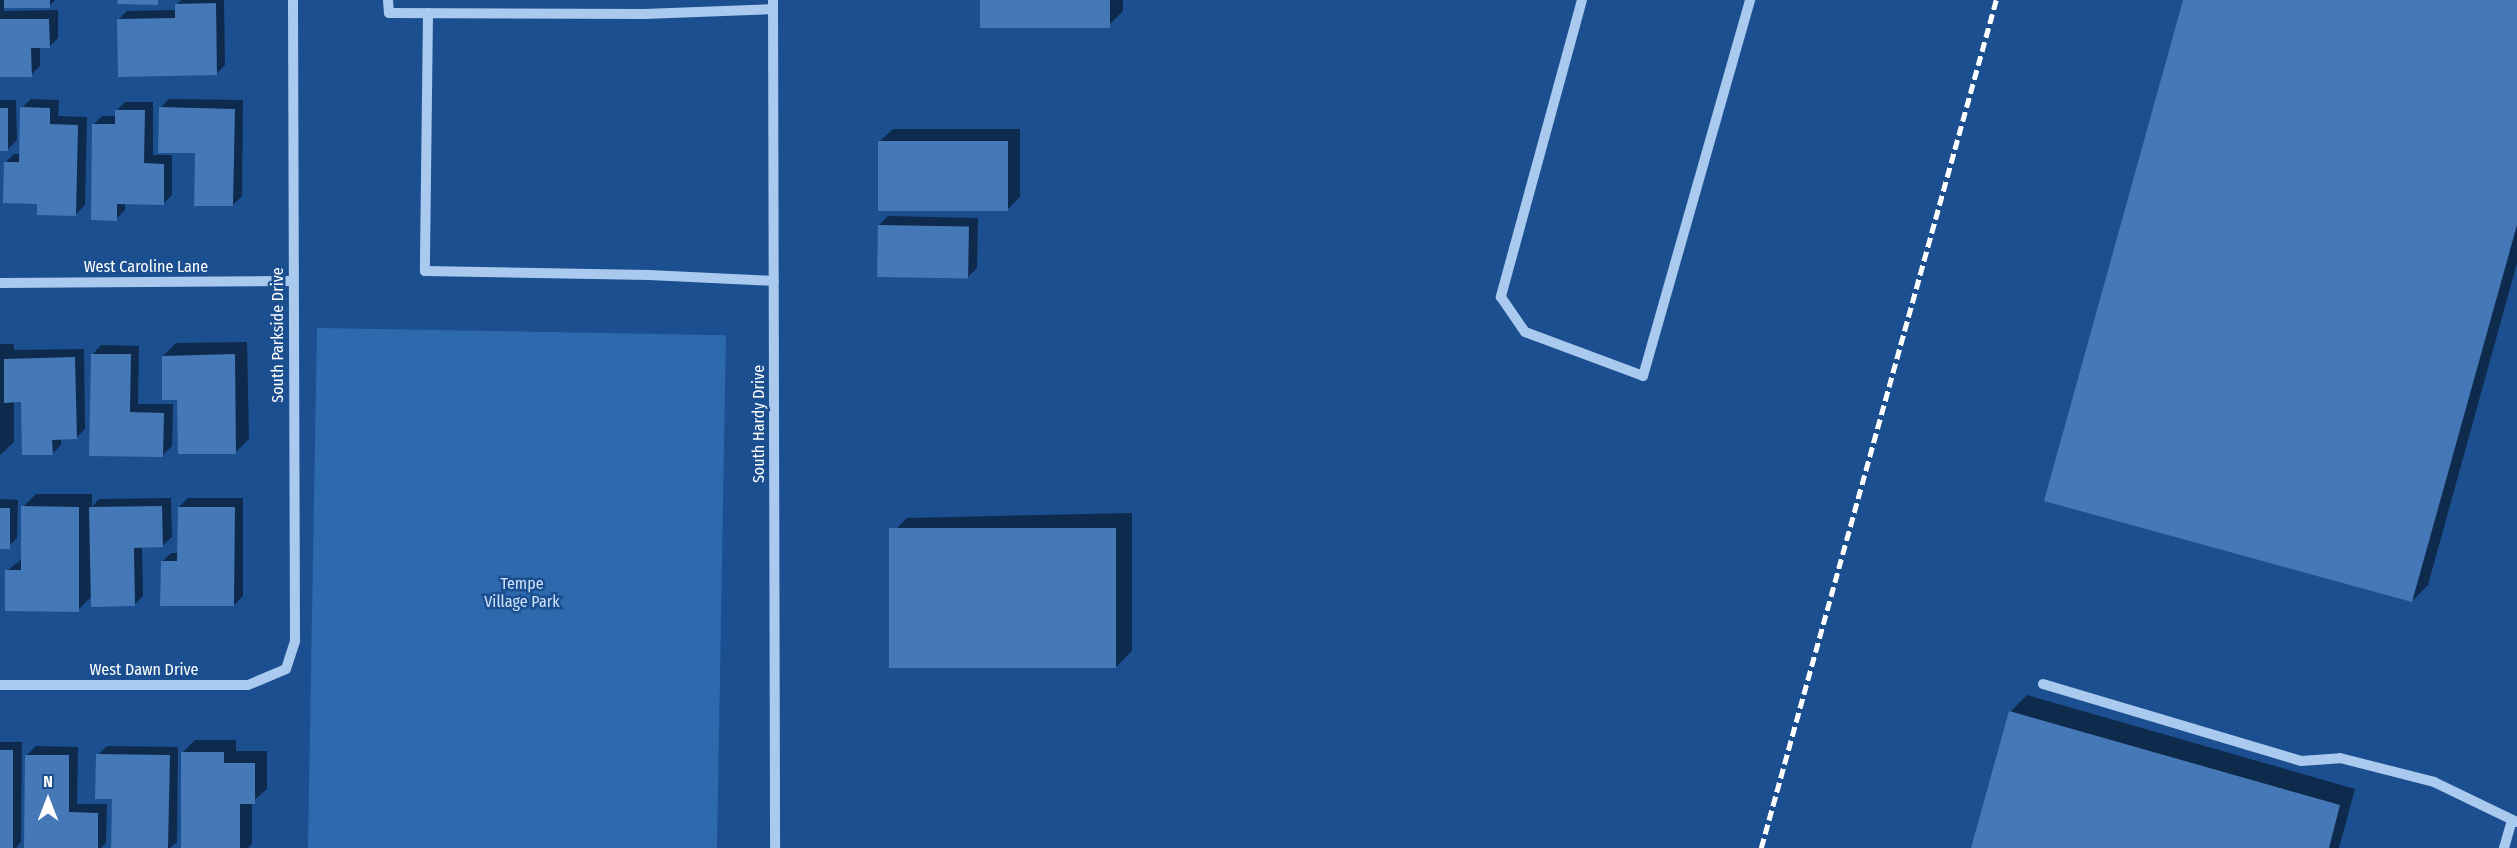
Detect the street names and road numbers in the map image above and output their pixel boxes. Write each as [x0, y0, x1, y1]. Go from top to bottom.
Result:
street label: West Caroline Lane [84, 257, 208, 277]
street label: South Parkside Drive [268, 267, 288, 403]
street label: South Hardy Drive [749, 365, 769, 483]
street label: West Dawn Drive [90, 660, 198, 680]

